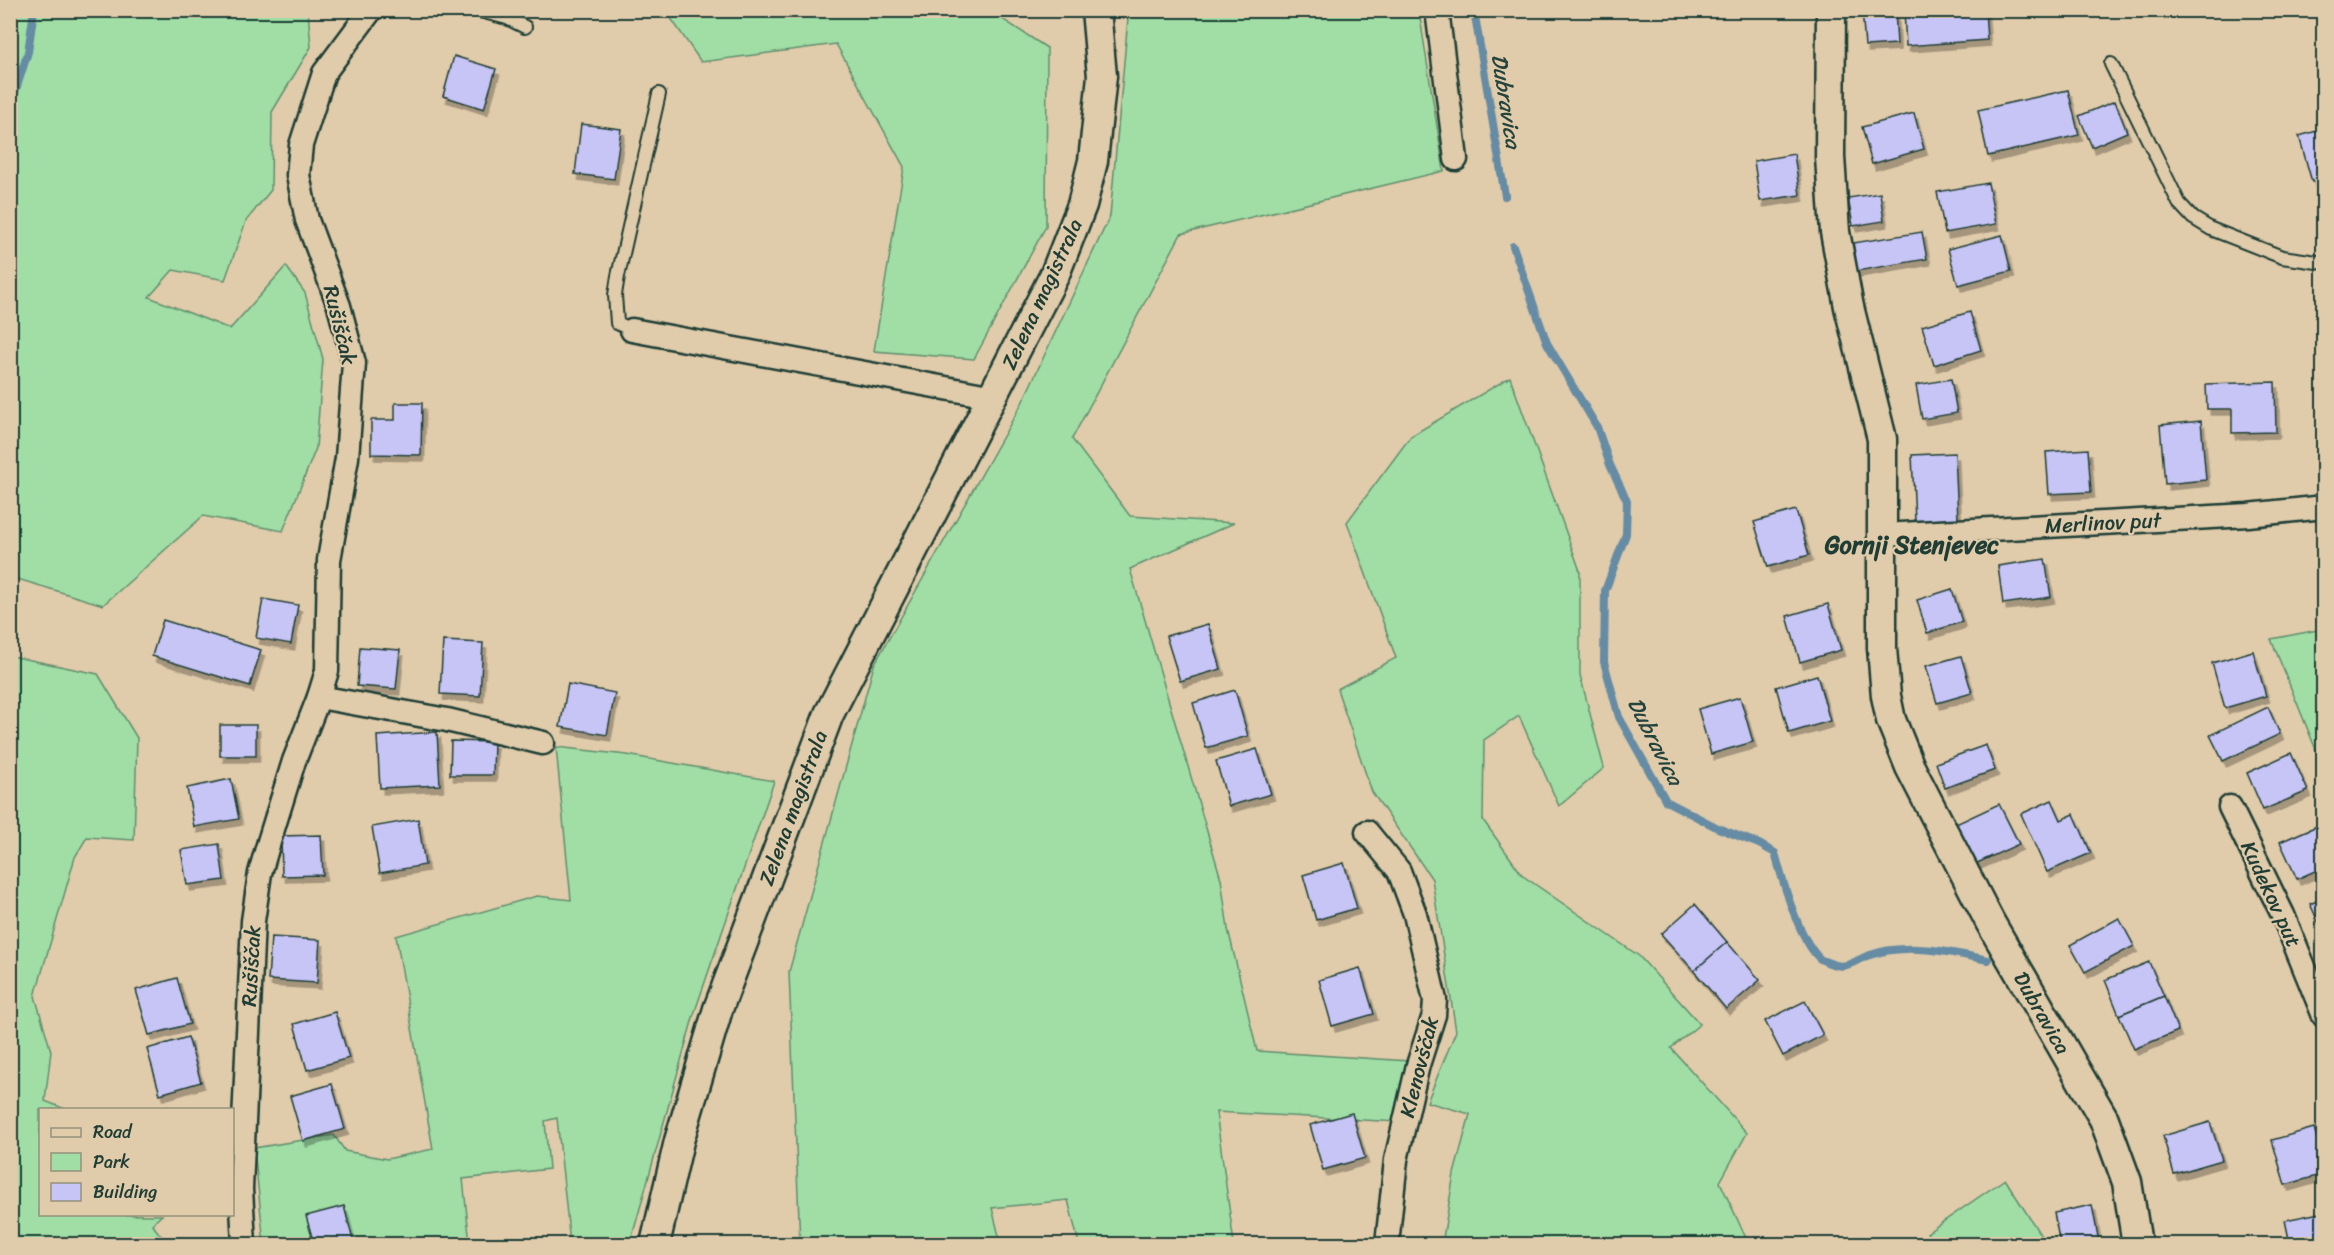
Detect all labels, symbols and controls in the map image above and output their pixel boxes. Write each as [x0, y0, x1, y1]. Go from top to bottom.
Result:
water label: Dubravica [1480, 51, 1534, 153]
street label: Zelena magistrala [990, 212, 1094, 376]
street label: Rušiščak [312, 281, 368, 370]
street label: Merlinov put [2044, 501, 2164, 545]
district label: Gornji Stenjevec [1825, 524, 1999, 566]
water label: Dubravica [1617, 690, 1695, 794]
street label: Zelena magistrala [747, 724, 839, 891]
street label: Kudekov put [2230, 834, 2312, 954]
street label: Rušiščak [230, 924, 272, 1008]
street label: Dubravica [2003, 964, 2081, 1062]
street label: Klenovščak [1388, 1012, 1450, 1122]
legend [39, 1108, 234, 1216]
text: Road [93, 1116, 133, 1148]
text: Park [93, 1146, 130, 1178]
text: Building [93, 1176, 157, 1208]

